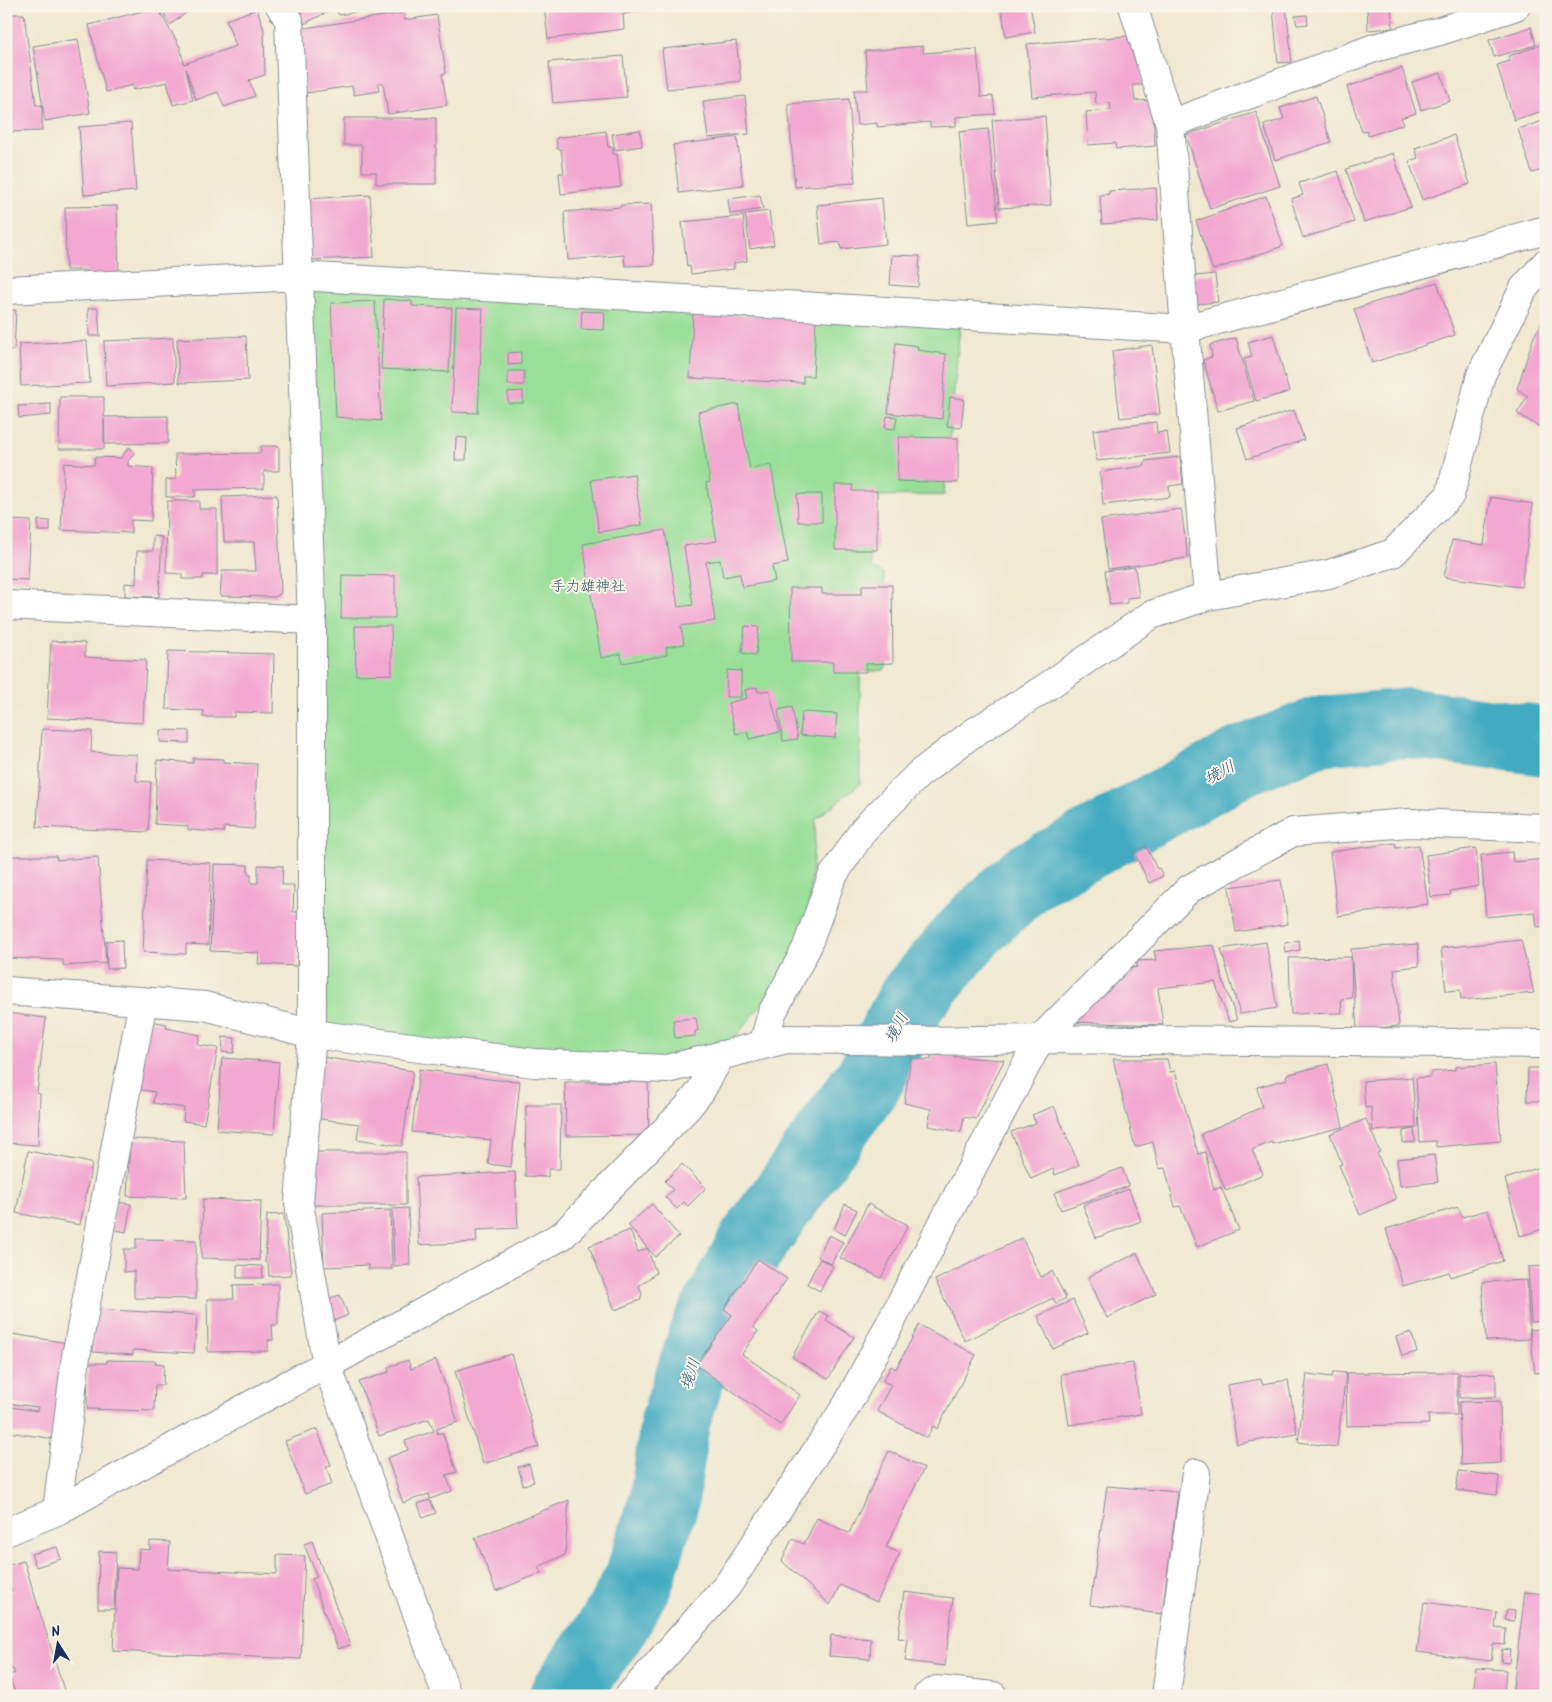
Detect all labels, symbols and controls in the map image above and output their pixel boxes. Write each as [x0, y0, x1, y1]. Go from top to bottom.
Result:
park label: 手力雄神社 [550, 575, 626, 599]
water label: 境川 [1200, 754, 1240, 792]
water label: 境川 [878, 1008, 916, 1048]
water label: 境川 [674, 1355, 708, 1393]
north arrow [32, 1620, 82, 1670]
text: N [49, 1621, 62, 1644]

